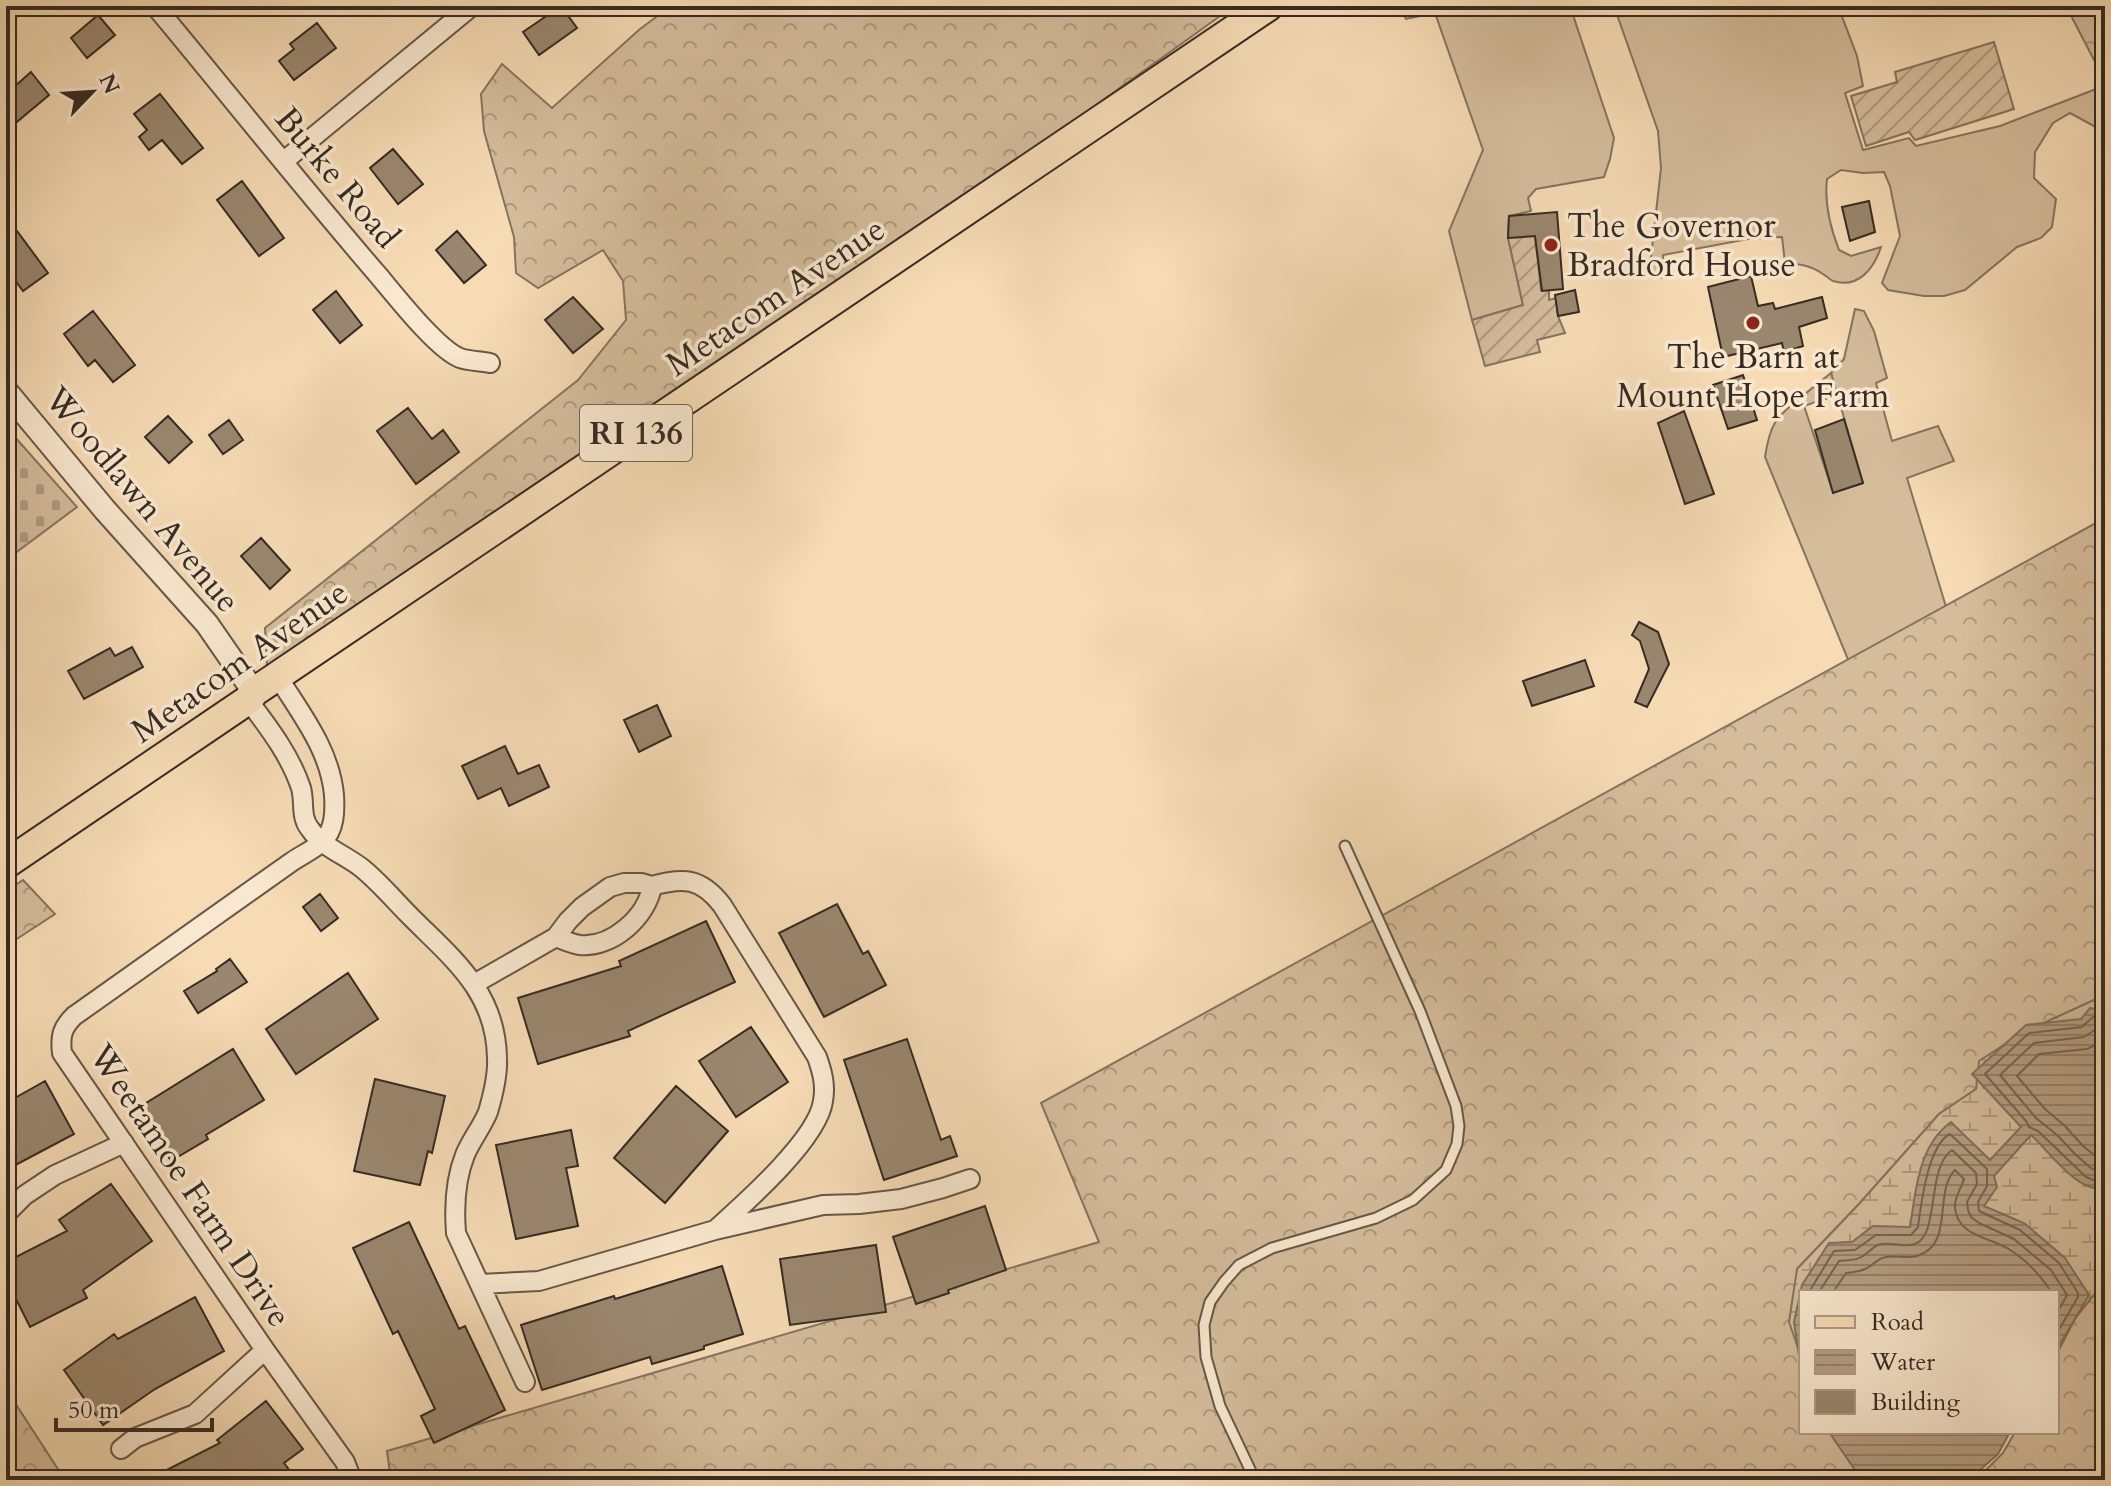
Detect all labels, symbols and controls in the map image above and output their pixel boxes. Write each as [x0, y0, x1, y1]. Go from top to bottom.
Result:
north arrow [52, 52, 132, 132]
text: N [92, 69, 127, 99]
street label: Burke Road [264, 97, 410, 258]
place label: The Governor Bradford House [1567, 203, 1796, 288]
street label: Metacom Avenue [657, 206, 894, 387]
marker: The Governor Bradford House [1542, 236, 1560, 254]
marker: The Barn at Mount Hope Farm [1744, 314, 1762, 332]
place label: The Barn at Mount Hope Farm [1617, 334, 1890, 419]
street label: Woodlawn Avenue [33, 376, 250, 622]
road number: RI 136 [580, 405, 692, 461]
street label: Metacom Avenue [122, 570, 357, 754]
street label: Weetamoe Farm Drive [78, 1034, 302, 1336]
legend [1799, 1290, 2059, 1434]
text: Road [1871, 1306, 1924, 1339]
text: Water [1870, 1346, 1935, 1379]
scale bar [56, 1382, 212, 1432]
text: Building [1871, 1386, 1961, 1419]
text: 50 m [68, 1394, 120, 1427]

